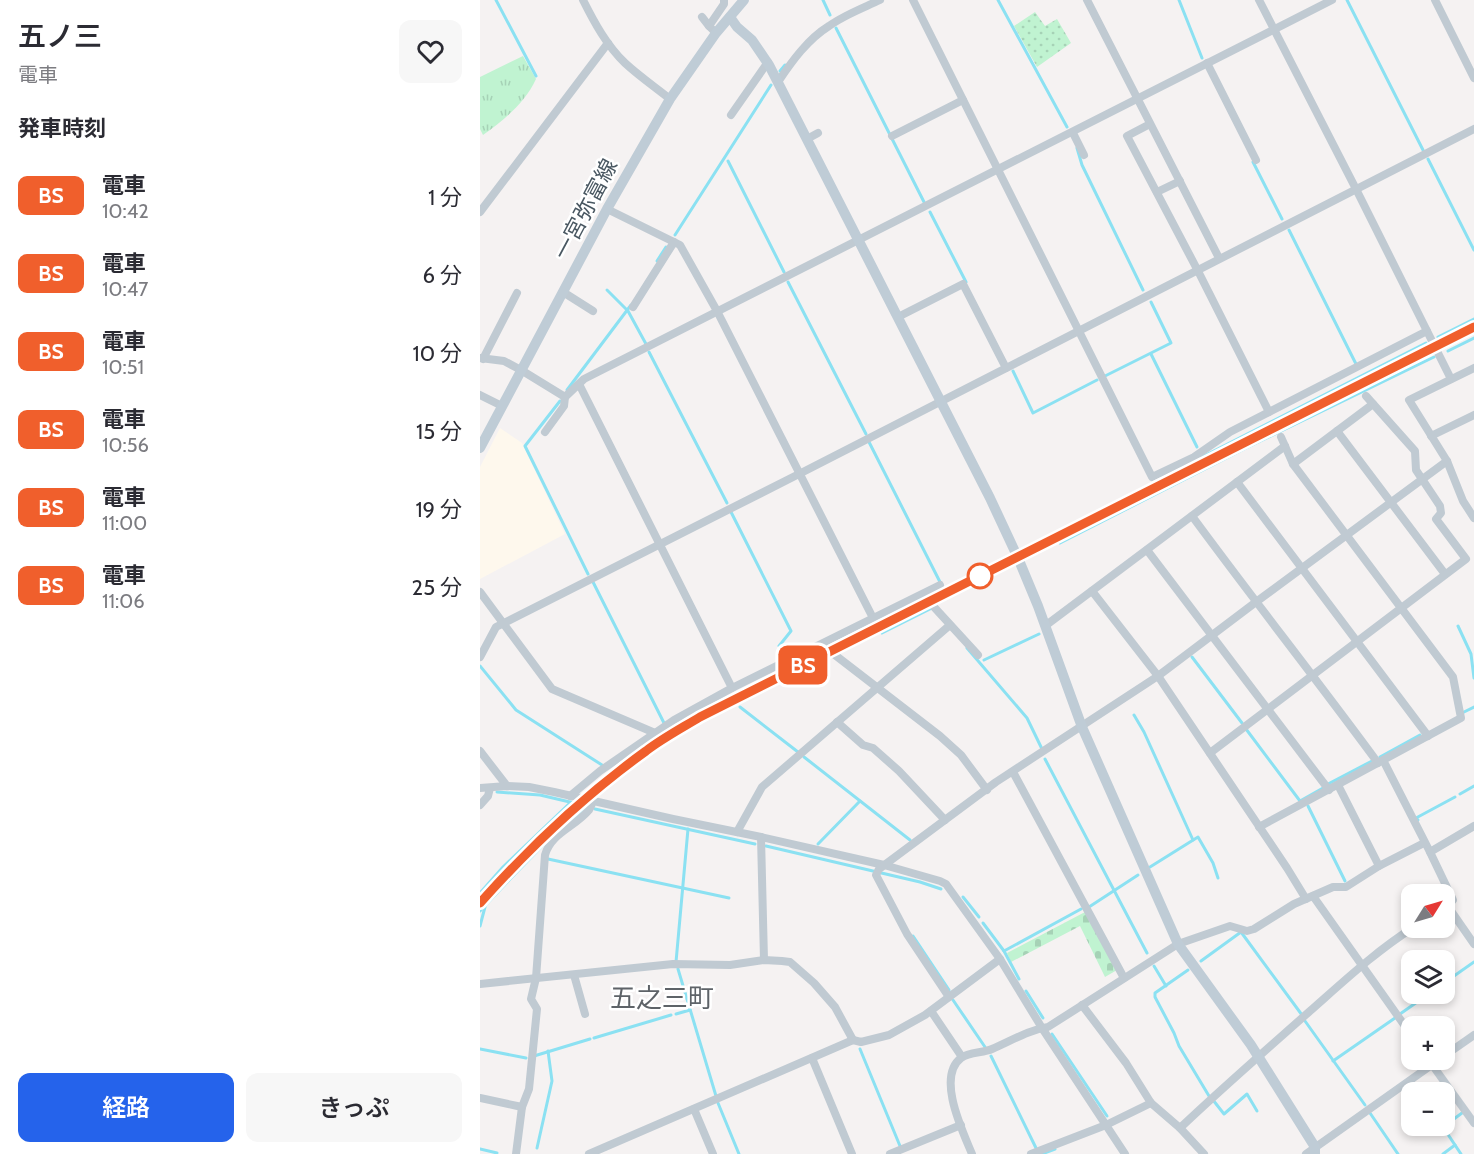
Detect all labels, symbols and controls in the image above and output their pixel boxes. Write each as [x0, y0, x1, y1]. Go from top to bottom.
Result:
text: 五ノ三 [18, 19, 102, 53]
button: heart [399, 20, 462, 83]
text: 電車 [18, 63, 58, 87]
text: 発車時刻 [18, 115, 106, 142]
street label: 一宮弥富線 [548, 154, 623, 264]
text: 電車 [102, 172, 146, 199]
text: BS [38, 183, 64, 208]
text: 1 分 [428, 184, 462, 211]
text: 10:42 [102, 199, 149, 223]
text: 電車 [102, 250, 146, 277]
text: BS [38, 261, 64, 286]
text: 6 分 [423, 262, 462, 289]
text: 10:47 [102, 277, 148, 301]
text: 電車 [102, 328, 146, 355]
text: BS [38, 339, 64, 364]
text: 10 分 [413, 340, 462, 367]
text: 10:51 [102, 355, 144, 379]
text: 電車 [102, 406, 146, 433]
text: BS [38, 417, 64, 442]
text: 15 分 [416, 418, 462, 445]
text: 10:56 [102, 433, 149, 457]
text: 電車 [102, 484, 146, 511]
text: BS [38, 495, 64, 520]
text: 19 分 [415, 496, 462, 523]
text: 11:00 [102, 511, 147, 535]
text: 電車 [102, 562, 146, 589]
unlabelled marker [967, 563, 993, 589]
text: BS [38, 573, 64, 598]
text: 25 分 [412, 574, 462, 601]
text: 11:06 [102, 589, 145, 613]
line badge: BS [776, 646, 830, 684]
text: BS [790, 653, 816, 678]
north arrow [1401, 884, 1455, 938]
map controls [1401, 884, 1455, 1136]
button: layers [1401, 950, 1455, 1004]
district label: 五之三町 [610, 982, 714, 1014]
button: + [1401, 1016, 1455, 1070]
button: 経路 [18, 1073, 234, 1142]
button: きっぷ [246, 1073, 462, 1142]
button: − [1401, 1082, 1455, 1136]

